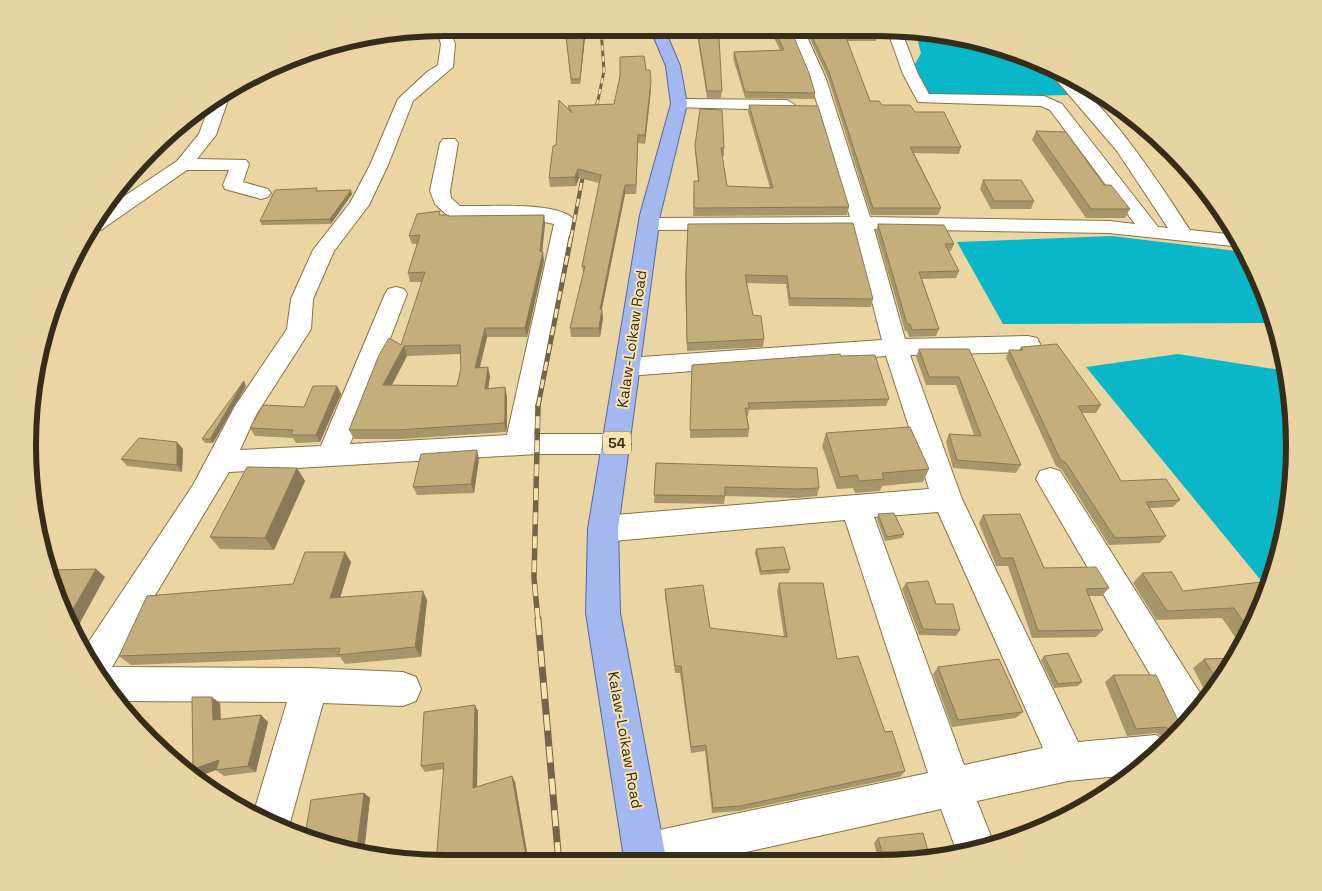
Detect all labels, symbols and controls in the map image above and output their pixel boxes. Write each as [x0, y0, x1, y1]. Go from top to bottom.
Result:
street label: Kalaw-Loikaw Road [612, 269, 651, 409]
road number: 54 [603, 432, 631, 454]
street label: Kalaw-Loikaw Road [604, 670, 647, 810]

